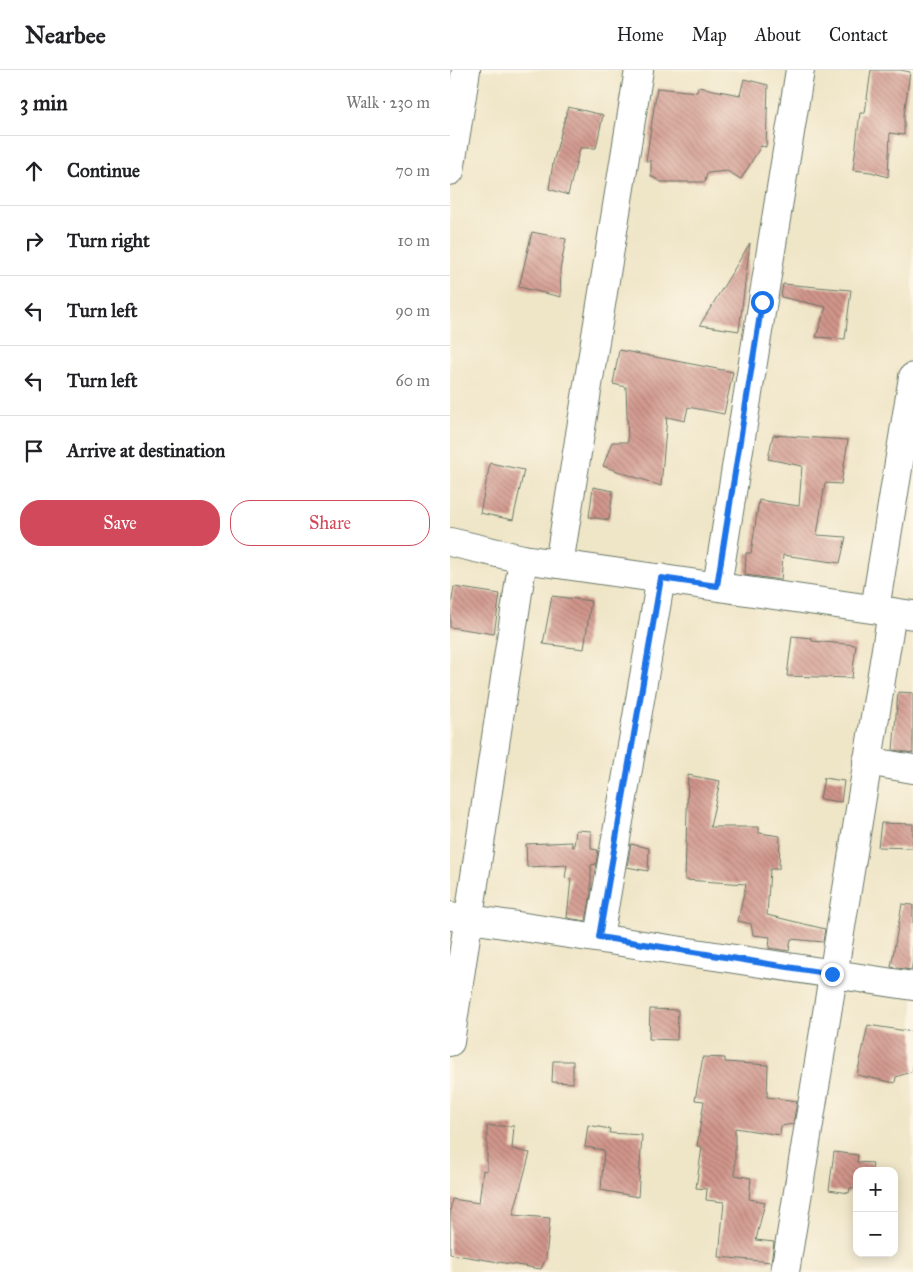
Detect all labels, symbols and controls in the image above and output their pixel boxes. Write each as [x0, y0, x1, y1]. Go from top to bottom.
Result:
text: Nearbee [25, 20, 106, 50]
text: Home [617, 24, 664, 46]
text: Map [692, 24, 727, 46]
text: About [755, 24, 801, 46]
text: Contact [829, 24, 888, 46]
text: 3 min [20, 90, 68, 116]
text: Walk · 230 m [346, 93, 430, 112]
icon: ahead [20, 157, 48, 185]
text: Continue [67, 159, 140, 182]
text: 70 m [395, 161, 430, 180]
icon: right [20, 227, 48, 255]
text: Turn right [67, 229, 150, 252]
text: 10 m [398, 231, 430, 250]
route start [751, 291, 774, 314]
icon: left [20, 297, 48, 325]
text: Turn left [67, 299, 137, 322]
text: 90 m [395, 301, 430, 320]
icon: left [20, 367, 48, 395]
text: Turn left [67, 369, 137, 392]
text: 60 m [396, 371, 430, 390]
icon: arrive [20, 437, 48, 465]
text: Arrive at destination [67, 439, 225, 462]
button: Save [20, 500, 220, 546]
button: Share [230, 500, 430, 546]
route end [821, 963, 844, 986]
map controls [853, 1167, 898, 1257]
button: + [853, 1167, 898, 1212]
button: − [853, 1212, 898, 1257]

